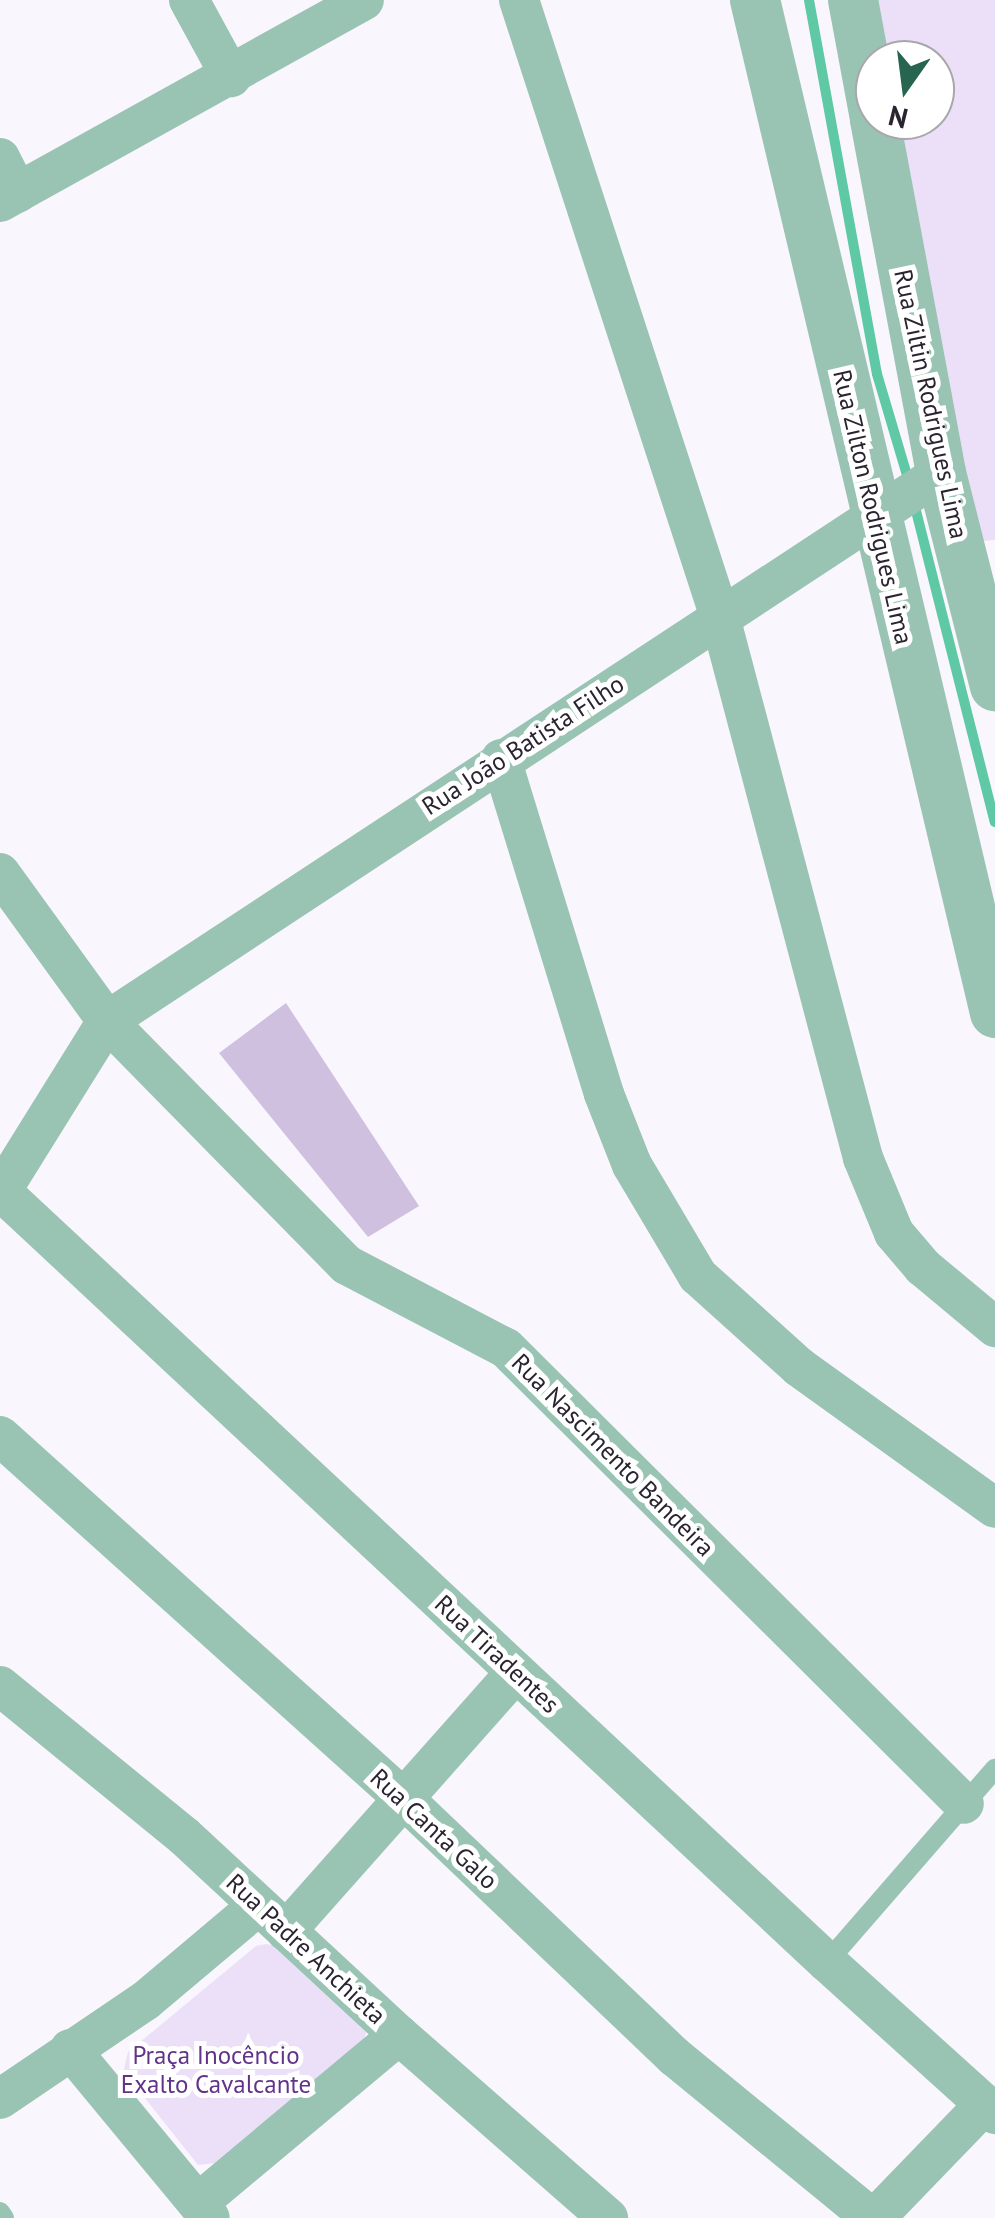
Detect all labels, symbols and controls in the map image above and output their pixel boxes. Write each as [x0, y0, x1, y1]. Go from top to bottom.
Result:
north arrow [855, 40, 955, 140]
text: N [885, 97, 912, 138]
street label: Rua Ziltin Rodrigues Lima [888, 266, 974, 542]
street label: Rua Zilton Rodrigues Lima [827, 366, 919, 648]
street label: Rua João Batista Filho [416, 669, 630, 821]
street label: Rua Nascimento Bandeira [505, 1347, 721, 1563]
street label: Rua Tiradentes [428, 1589, 566, 1719]
street label: Rua Canta Galo [364, 1762, 504, 1896]
street label: Rua Padre Anchieta [220, 1867, 392, 2031]
park label: Praça Inocêncio Exalto Cavalcante [121, 2041, 311, 2100]

